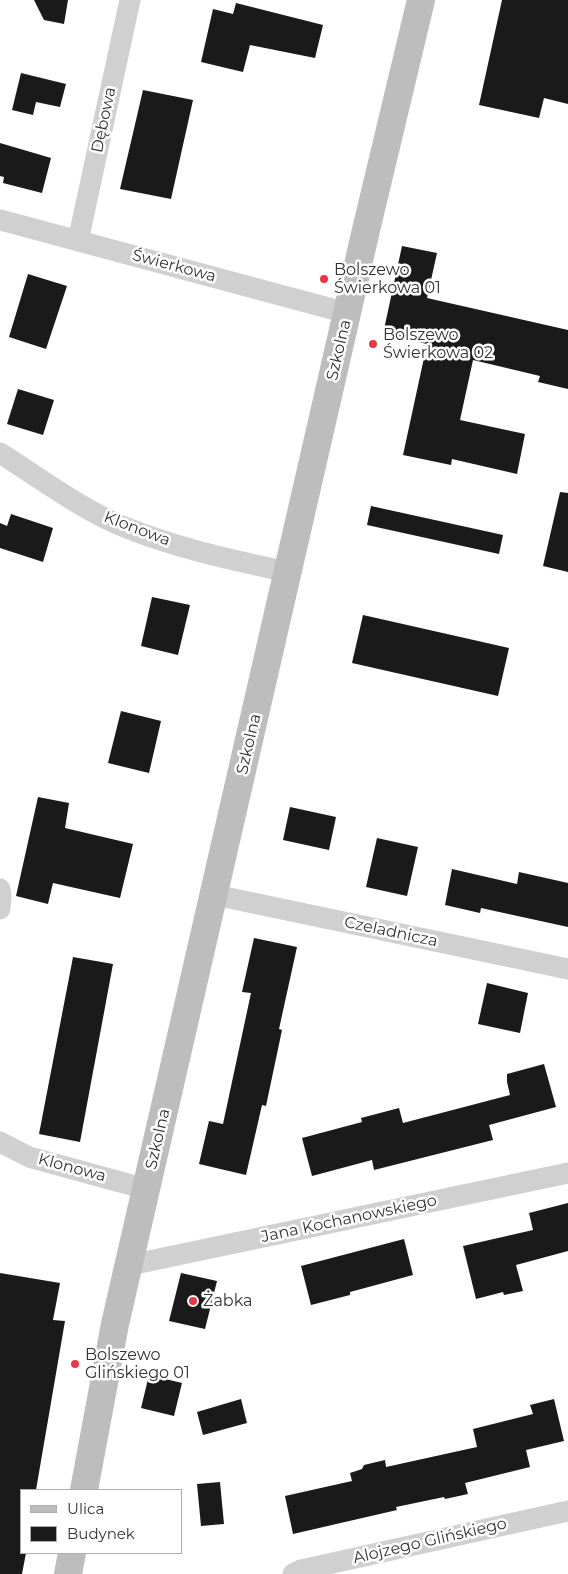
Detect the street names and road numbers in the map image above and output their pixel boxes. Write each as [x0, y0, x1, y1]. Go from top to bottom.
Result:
street label: Dębowa [88, 85, 120, 155]
street label: Świerkowa [130, 246, 218, 286]
street label: Szkolna [323, 318, 355, 382]
street label: Klonowa [101, 508, 173, 550]
street label: Szkolna [233, 712, 265, 776]
street label: Czeladnicza [343, 913, 439, 951]
street label: Szkolna [142, 1107, 174, 1171]
street label: Klonowa [36, 1150, 108, 1186]
street label: Jana Kochanowskiego [259, 1191, 439, 1247]
street label: Alojzego Glińskiego [351, 1514, 509, 1568]

